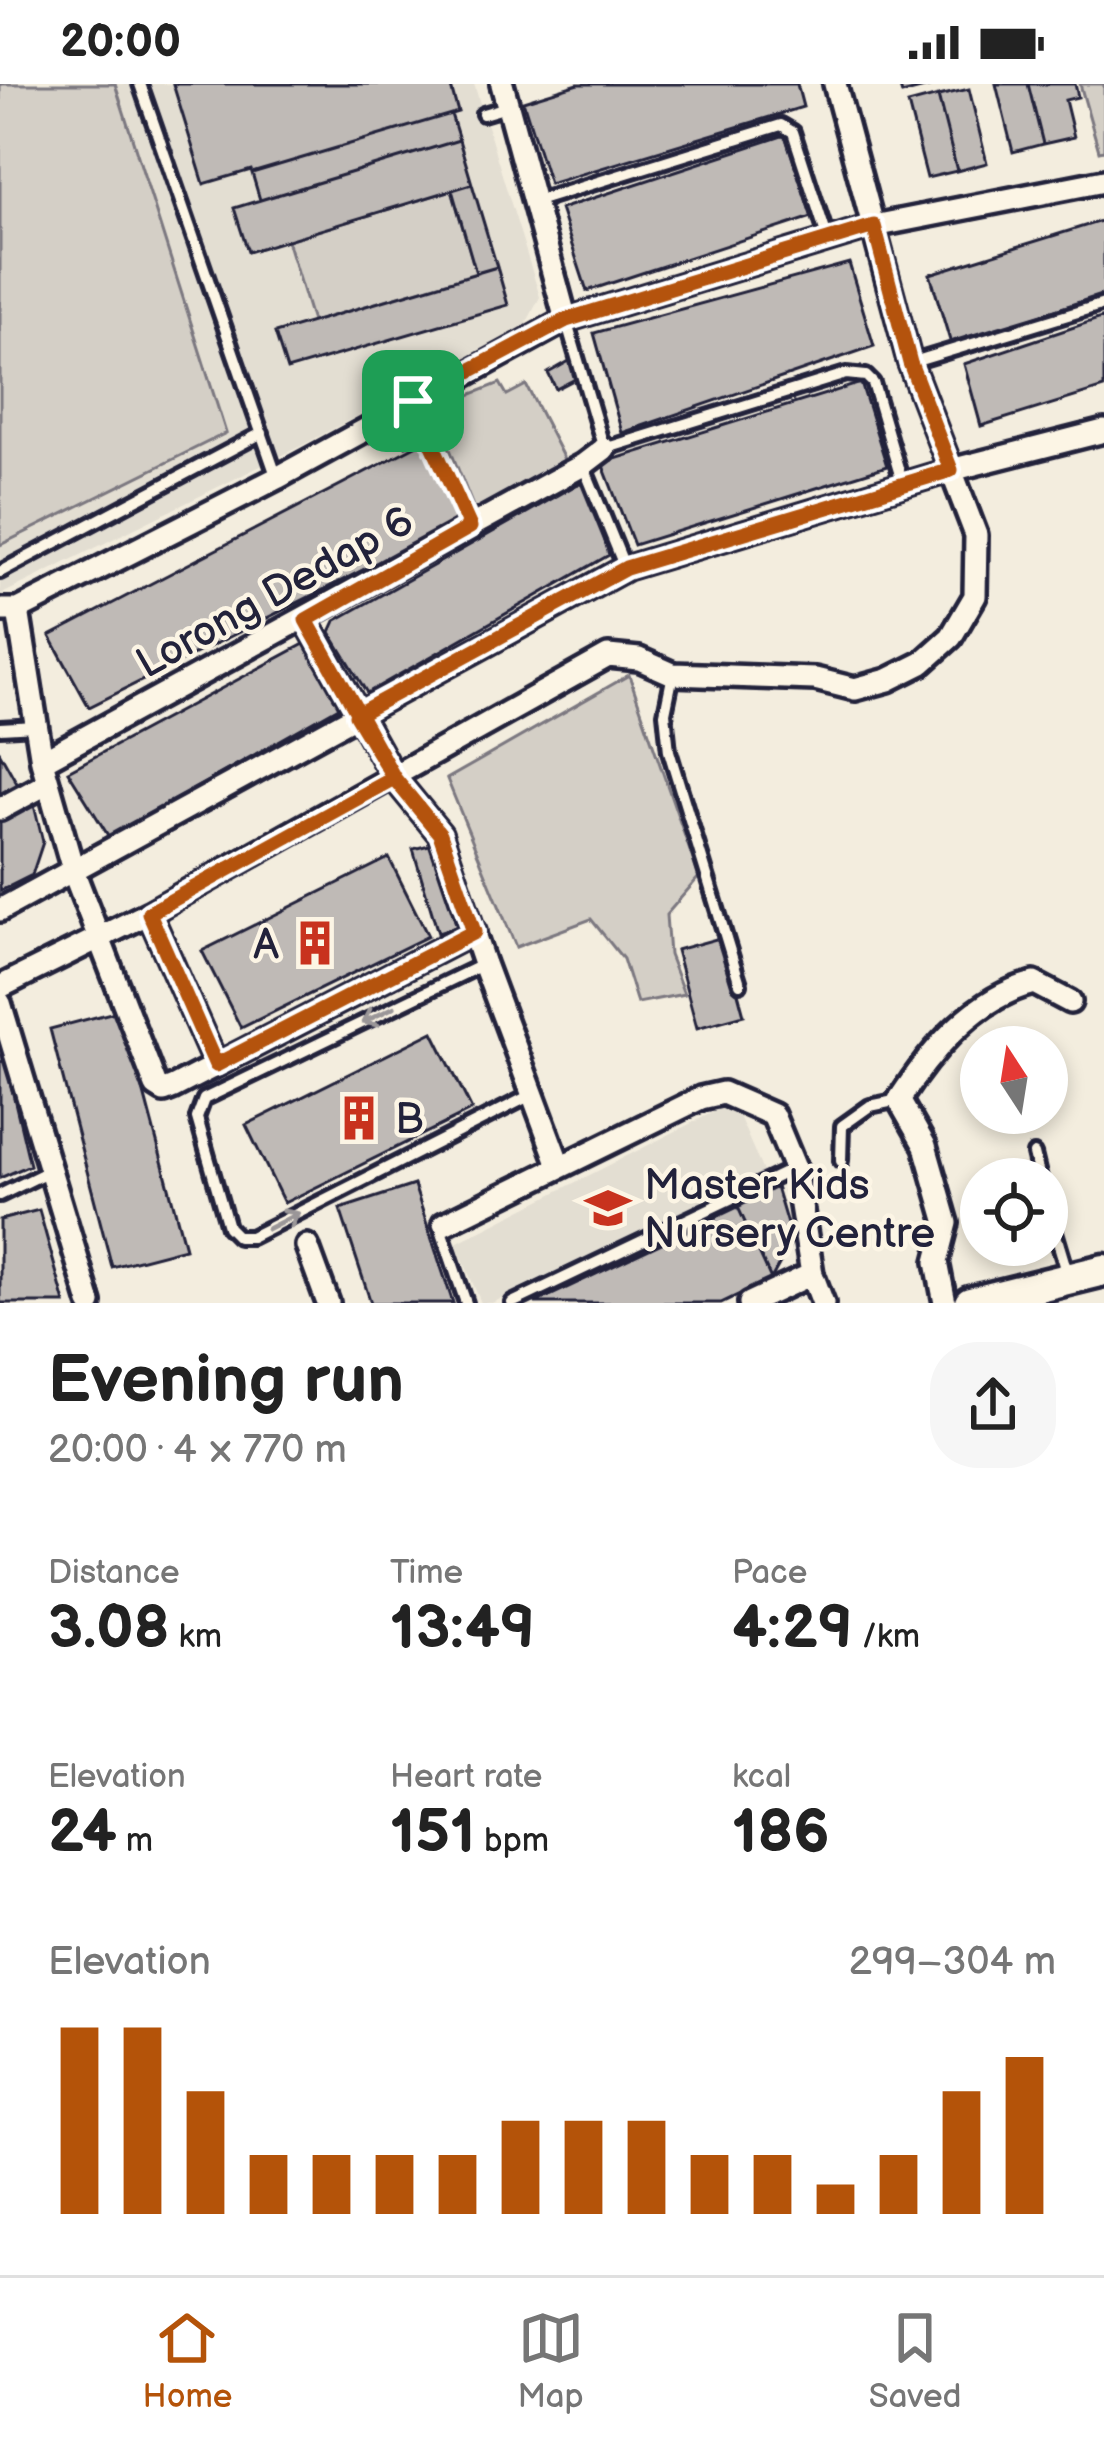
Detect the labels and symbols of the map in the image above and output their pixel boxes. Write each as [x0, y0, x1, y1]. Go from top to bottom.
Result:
pin [362, 350, 464, 452]
street label: Lorong Dedap 6 [128, 496, 422, 690]
building icon: A [290, 918, 340, 968]
place label: A [253, 920, 279, 971]
one-way arrow [361, 1005, 397, 1027]
north arrow [960, 1026, 1068, 1134]
building icon: B [334, 1093, 384, 1143]
place label: B [395, 1095, 424, 1146]
place label: Master Kids Nursery Centre [644, 1161, 935, 1260]
school or university icon: Master Kids Nursery Centre [583, 1183, 633, 1233]
one-way arrow [264, 1209, 300, 1232]

